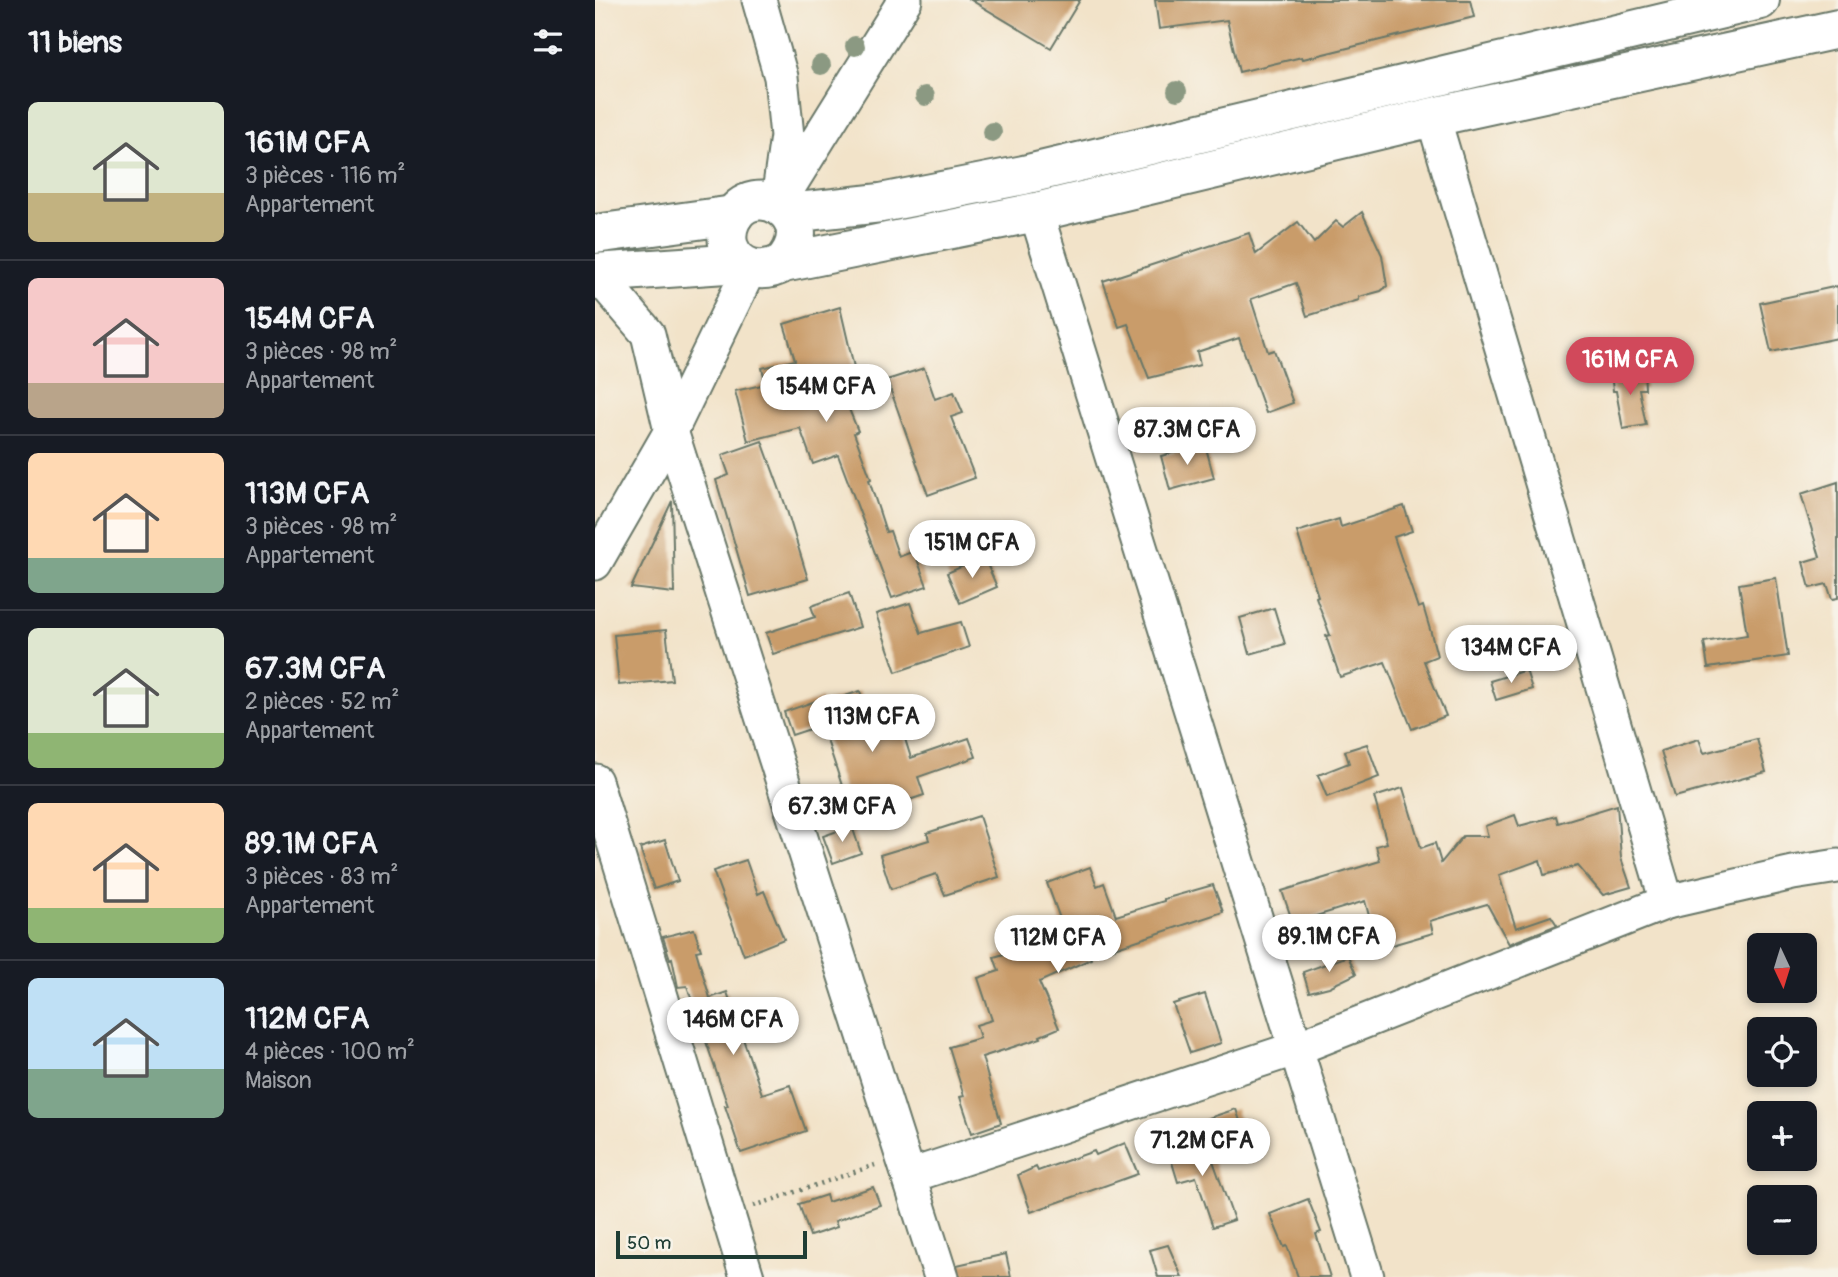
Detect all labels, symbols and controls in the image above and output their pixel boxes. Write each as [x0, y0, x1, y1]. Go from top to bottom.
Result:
icon: filters [529, 23, 567, 61]
text: 11 biens [28, 24, 122, 61]
text: 161M CFA [245, 124, 370, 161]
icon: home [84, 130, 168, 214]
text: 3 pièces · 116 m² [245, 161, 405, 190]
text: Appartement [245, 190, 374, 219]
text: 154M CFA [245, 300, 375, 337]
icon: home [84, 306, 168, 390]
text: 3 pièces · 98 m² [245, 337, 397, 366]
pin: 161M CFA [1558, 338, 1702, 397]
text: 161M CFA [1582, 345, 1678, 374]
pin: 154M CFA [754, 364, 898, 424]
text: Appartement [245, 366, 374, 395]
text: 154M CFA [776, 372, 876, 401]
pin: 87.3M CFA [1107, 407, 1267, 467]
text: 87.3M CFA [1134, 415, 1240, 444]
text: 113M CFA [245, 475, 369, 512]
icon: home [84, 481, 168, 565]
text: 3 pièces · 98 m² [245, 512, 397, 541]
pin: 151M CFA [900, 520, 1044, 580]
text: 151M CFA [925, 528, 1019, 557]
text: Appartement [245, 541, 374, 570]
pin: 134M CFA [1439, 626, 1583, 685]
text: 134M CFA [1461, 633, 1561, 662]
text: 67.3M CFA [245, 650, 386, 687]
icon: home [84, 656, 168, 740]
text: 2 pièces · 52 m² [245, 687, 399, 716]
pin: 113M CFA [800, 694, 944, 754]
text: 113M CFA [824, 702, 920, 731]
text: Appartement [245, 716, 374, 745]
pin: 67.3M CFA [762, 784, 922, 844]
text: 67.3M CFA [788, 792, 896, 821]
text: 89.1M CFA [245, 825, 378, 862]
icon: home [84, 831, 168, 915]
text: 3 pièces · 83 m² [245, 862, 398, 891]
text: Appartement [245, 891, 374, 920]
pin: 89.1M CFA [1249, 914, 1409, 974]
pin: 112M CFA [986, 916, 1130, 975]
text: 89.1M CFA [1278, 922, 1380, 951]
text: 112M CFA [1010, 923, 1106, 952]
north arrow [1747, 933, 1817, 1003]
map controls [1747, 933, 1817, 1255]
pin: 146M CFA [661, 998, 805, 1057]
text: 112M CFA [245, 1000, 369, 1037]
text: 146M CFA [683, 1005, 783, 1034]
icon: home [84, 1006, 168, 1090]
button: locate [1747, 1017, 1817, 1087]
text: 4 pièces · 100 m² [245, 1037, 415, 1066]
text: Maison [245, 1066, 312, 1095]
button: + [1747, 1101, 1817, 1171]
pin: 71.2M CFA [1122, 1118, 1282, 1178]
text: 71.2M CFA [1150, 1126, 1254, 1155]
button: − [1747, 1185, 1817, 1255]
scale bar [616, 1228, 807, 1260]
text: 50 m [627, 1231, 671, 1255]

